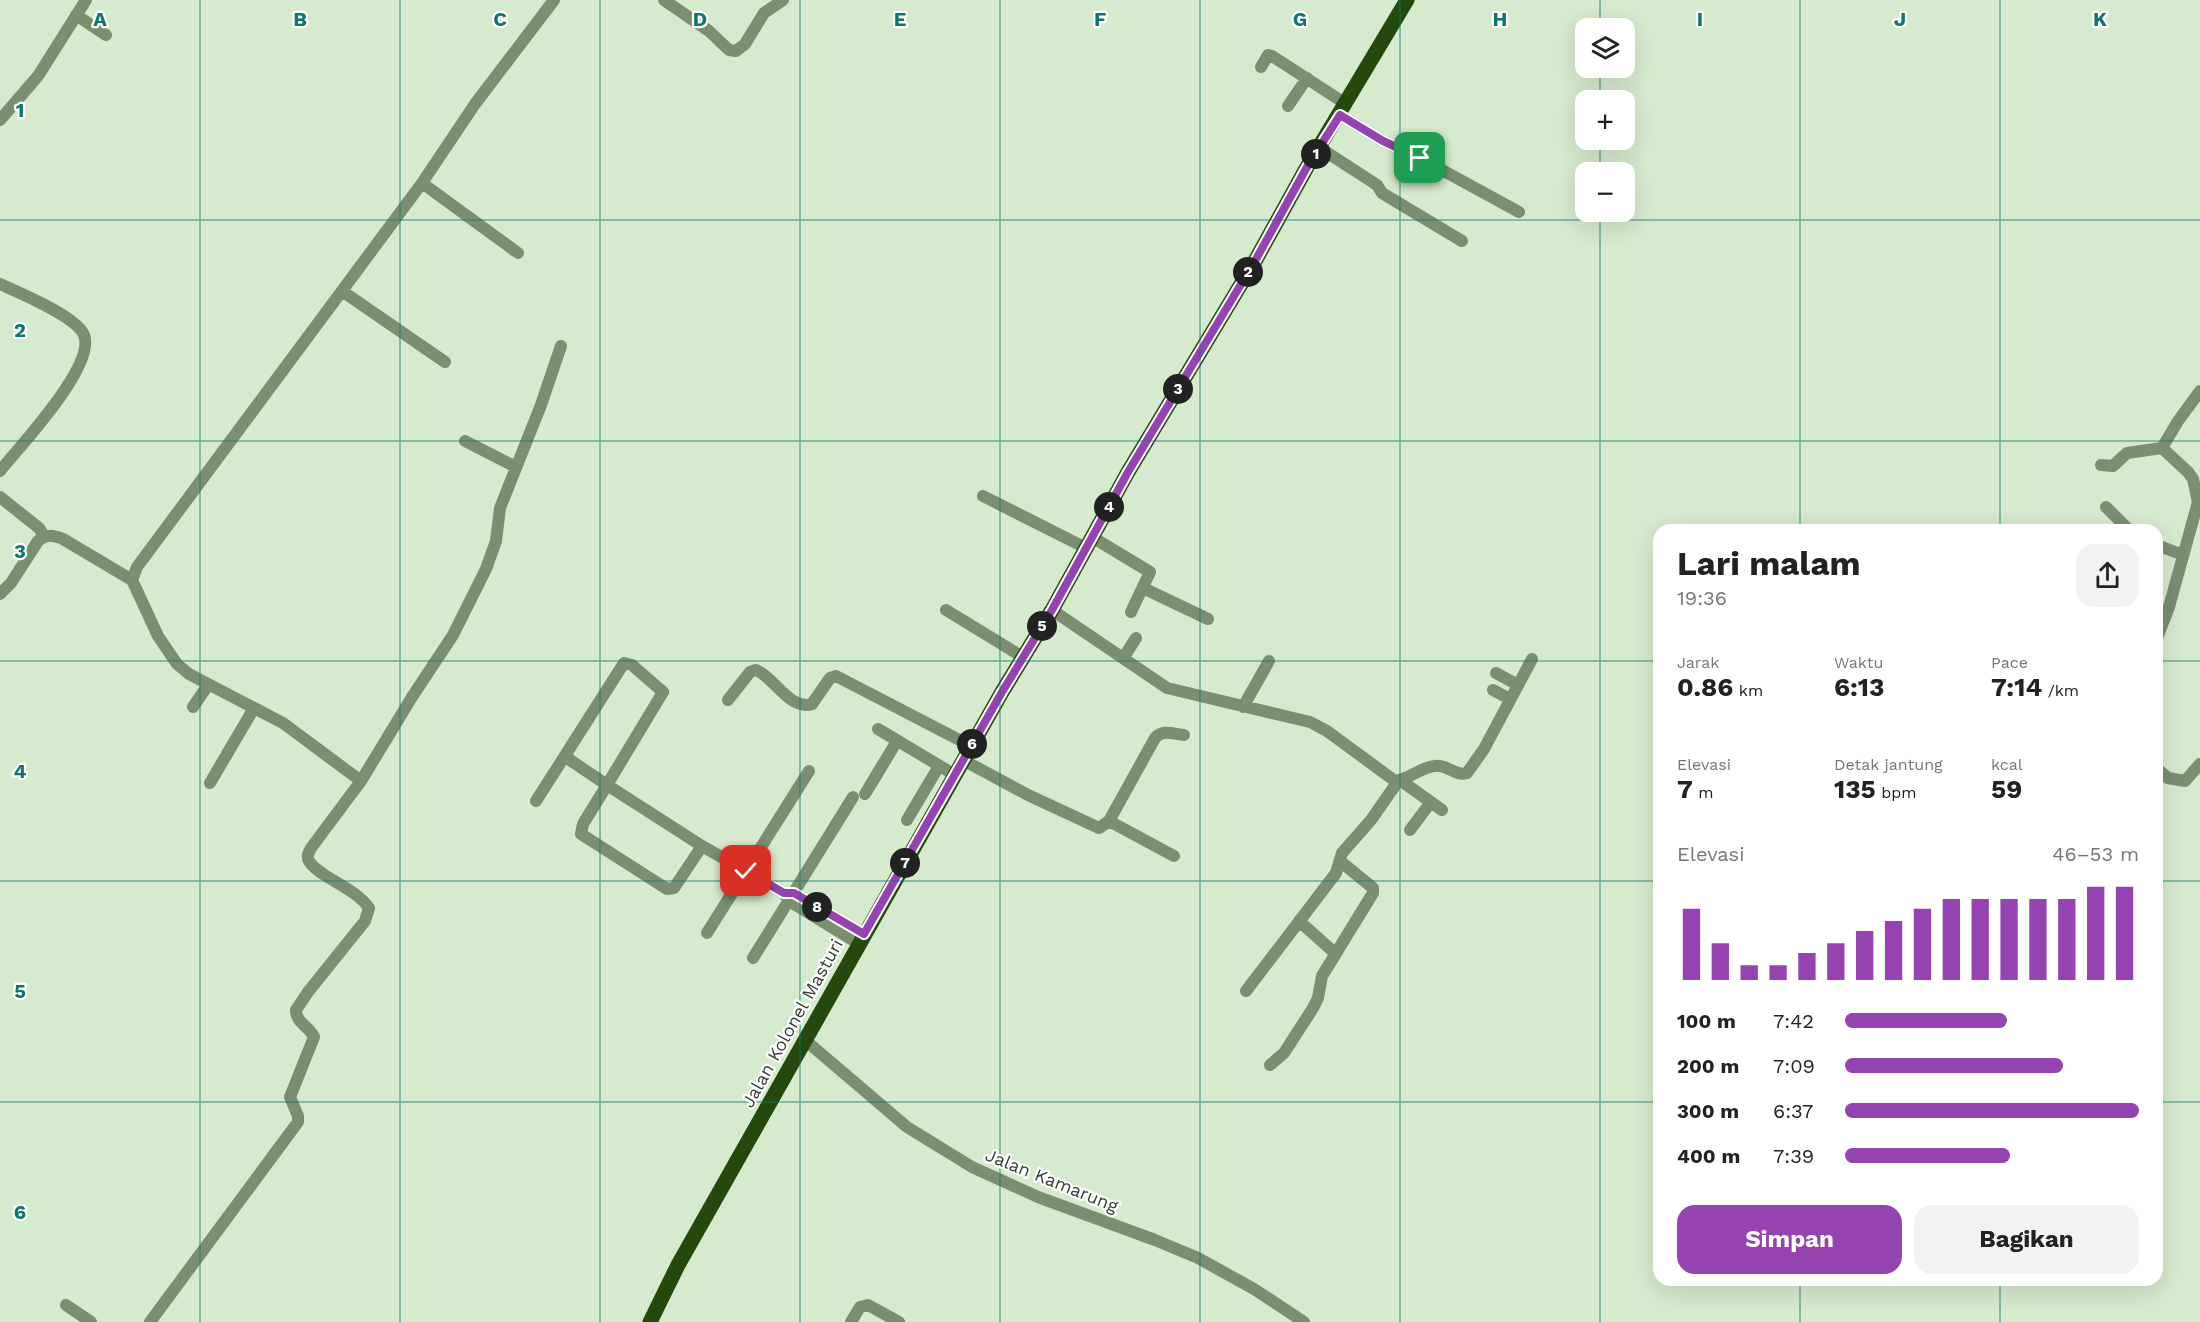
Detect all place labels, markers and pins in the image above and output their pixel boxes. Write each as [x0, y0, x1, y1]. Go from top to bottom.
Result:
pin [1394, 132, 1445, 183]
pin: 1 [1301, 139, 1331, 169]
pin: 2 [1233, 257, 1263, 287]
pin: 3 [1163, 374, 1193, 404]
pin: 4 [1094, 492, 1124, 522]
pin: 5 [1027, 611, 1057, 641]
pin: 6 [957, 729, 987, 759]
pin [720, 845, 771, 896]
pin: 7 [890, 848, 920, 878]
pin: 8 [802, 892, 832, 922]

